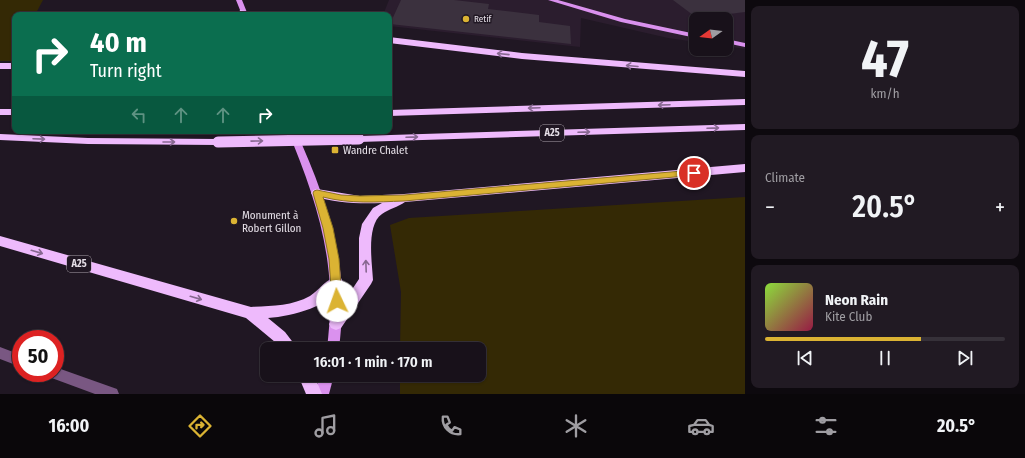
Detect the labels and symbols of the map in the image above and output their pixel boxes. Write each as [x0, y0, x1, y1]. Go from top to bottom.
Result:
north arrow [689, 12, 733, 56]
marker: Retif [461, 14, 471, 24]
place label: Retif [474, 14, 492, 24]
one-way arrow [497, 50, 510, 58]
one-way arrow [626, 62, 639, 69]
one-way arrow [658, 101, 671, 109]
one-way arrow [528, 105, 541, 112]
one-way arrow [706, 124, 719, 132]
road number: A25 [540, 125, 564, 141]
one-way arrow [577, 128, 590, 136]
one-way arrow [405, 133, 418, 141]
one-way arrow [32, 135, 45, 143]
one-way arrow [250, 137, 263, 145]
one-way arrow [162, 138, 175, 146]
place label: Wandre Chalet [343, 144, 408, 157]
marker: Wandre Chalet [330, 145, 340, 155]
pin [677, 156, 711, 190]
place label: Monument à Robert Gillon [242, 209, 301, 235]
marker: Monument à Robert Gillon [229, 216, 239, 226]
one-way arrow [31, 249, 44, 256]
road number: A25 [67, 256, 91, 272]
one-way arrow [362, 260, 370, 273]
position arrow [316, 280, 358, 322]
one-way arrow [189, 295, 202, 302]
speed limit sign: 50 [12, 330, 64, 382]

